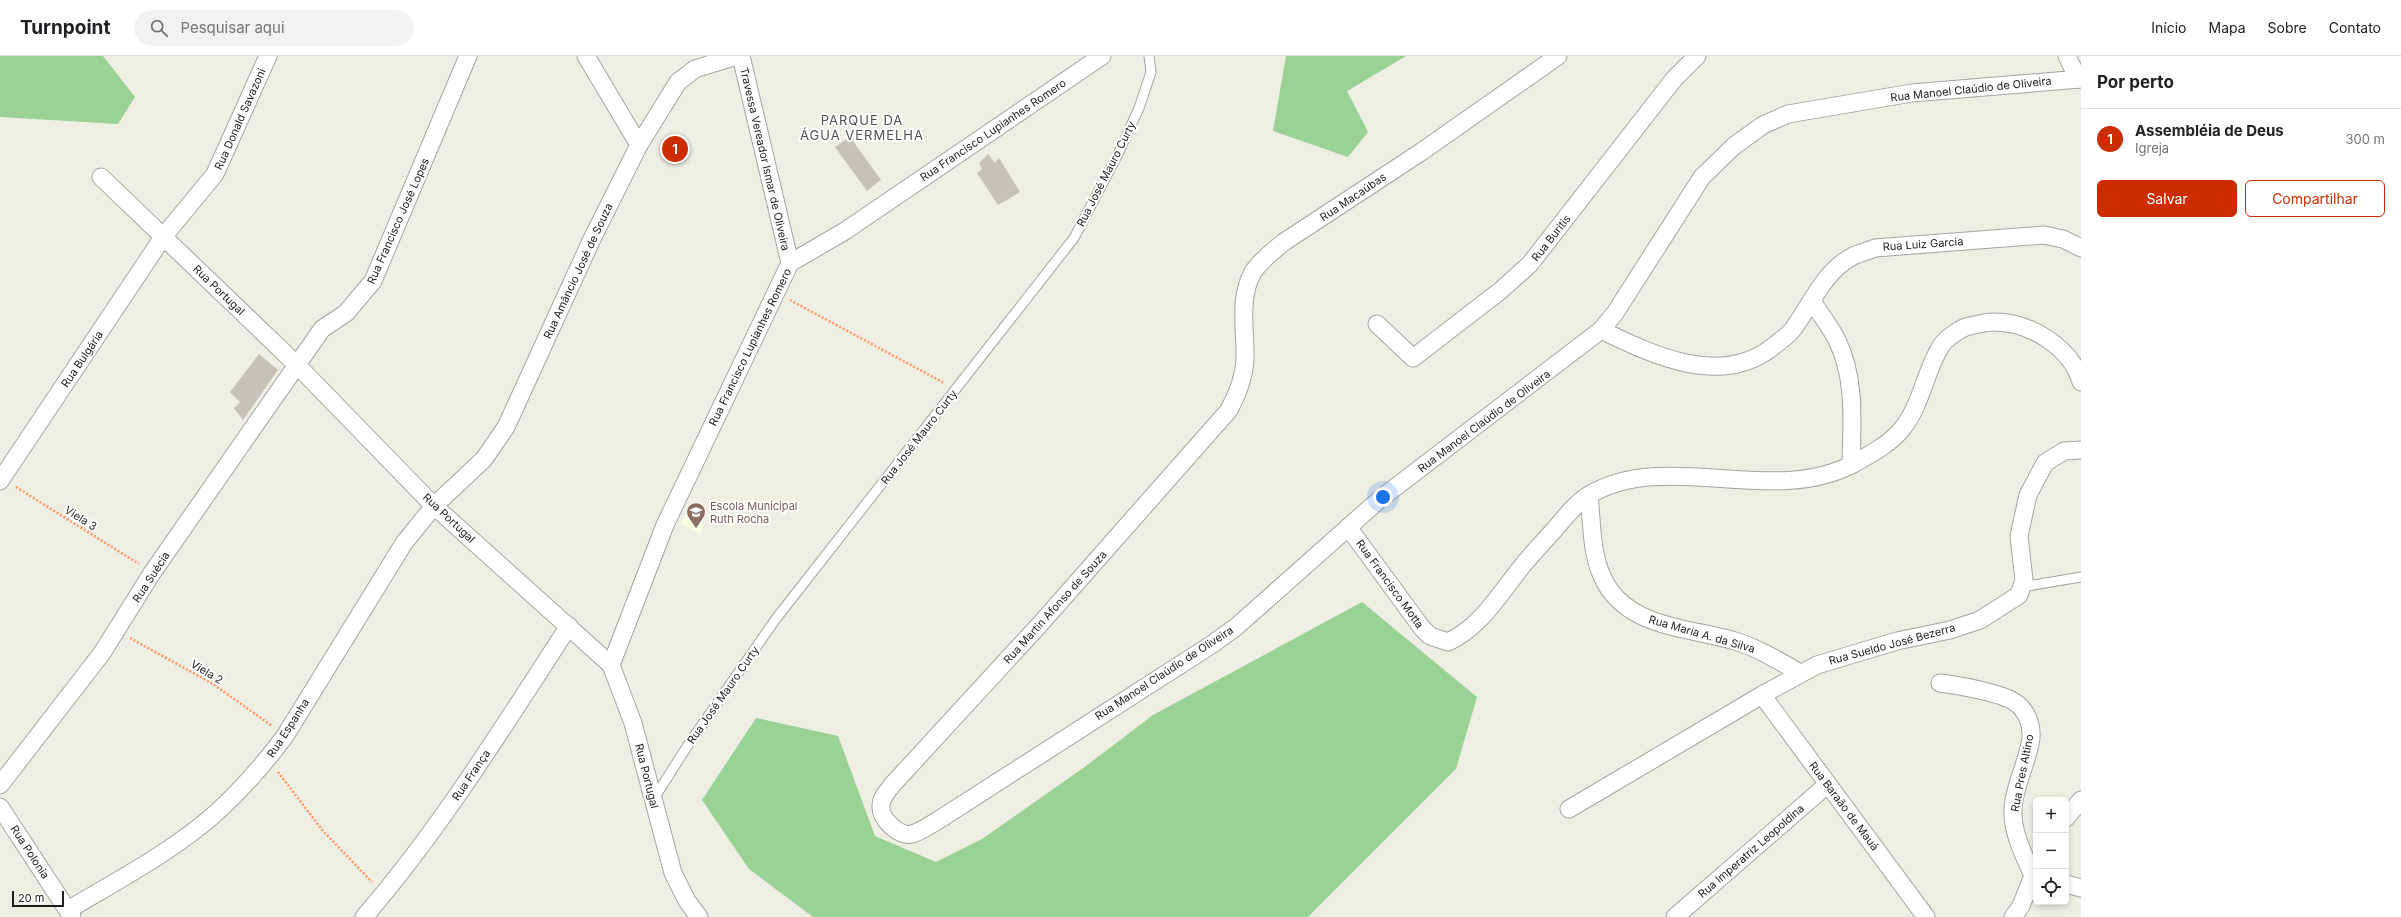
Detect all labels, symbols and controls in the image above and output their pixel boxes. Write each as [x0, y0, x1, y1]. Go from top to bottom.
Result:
search box [134, 10, 414, 46]
text: Turnpoint [20, 16, 110, 39]
icon: search [148, 17, 170, 39]
text: Pesquisar aqui [180, 18, 285, 37]
text: Início [2151, 19, 2187, 36]
text: Mapa [2209, 19, 2246, 36]
text: Sobre [2268, 19, 2307, 36]
text: Contato [2329, 19, 2381, 36]
street label: Rua Donald Savazoni [211, 66, 269, 172]
street label: Travessa Vereador Ismar de Oliveira [737, 66, 793, 252]
text: Por perto [2097, 72, 2174, 92]
street label: Rua Manoel Claúdio de Oliveira [1890, 74, 2052, 104]
street label: Rua Francisco Lupianhes Romero [917, 76, 1069, 184]
district label: PARQUE DA ÁGUA VERMELHA [800, 112, 924, 143]
street label: Rua José Mauro Curty [1073, 119, 1139, 229]
text: Assembléia de Deus [2135, 121, 2284, 140]
text: 1 [2107, 131, 2113, 147]
text: 300 m [2346, 131, 2385, 147]
pin: 1 [662, 134, 688, 164]
text: Igreja [2135, 140, 2169, 156]
street label: Rua Francisco José Lopes [364, 156, 432, 286]
street label: Rua Macaúbas [1317, 170, 1389, 224]
button: Salvar [2097, 180, 2237, 217]
button: Compartilhar [2245, 180, 2385, 217]
street label: Rua Amâncio José de Souza [540, 201, 616, 341]
street label: Rua Buritis [1528, 212, 1574, 264]
street label: Rua Luiz Garcia [1882, 234, 1964, 254]
street label: Rua Portugal [190, 262, 248, 318]
street label: Rua Francisco Lupianhes Romero [706, 266, 794, 428]
street label: Rua Bulgária [58, 328, 106, 390]
street label: Rua Manoel Claúdio de Oliveira [1415, 367, 1553, 475]
street label: Rua José Mauro Curty [878, 387, 960, 487]
your location [1373, 487, 1393, 507]
street label: Rua Portugal [420, 490, 478, 546]
place label: Escola Municipal Ruth Rocha [710, 499, 797, 526]
school or university icon: Escola Municipal Ruth Rocha [685, 501, 707, 529]
street label: Viela 3 [62, 503, 100, 533]
street label: Rua Francisco Motta [1353, 537, 1427, 631]
street label: Rua Martin Afonso de Souza [1000, 547, 1110, 667]
street label: Rua Suécia [129, 549, 173, 605]
street label: Rua Maria A. da Silva [1647, 612, 1757, 656]
street label: Rua Sueldo José Bezerra [1827, 620, 1957, 668]
street label: Rua Manoel Claúdio de Oliveira [1092, 623, 1236, 723]
street label: Rua José Mauro Curty [684, 643, 762, 747]
street label: Viela 2 [188, 657, 226, 687]
street label: Rua Espanha [264, 696, 312, 760]
street label: Rua Pres Altino [2008, 733, 2036, 813]
street label: Rua Portugal [632, 742, 662, 810]
street label: Rua França [449, 747, 493, 803]
street label: Rua Baraão de Mauá [1806, 759, 1882, 853]
map controls [2033, 797, 2069, 905]
button: + [2033, 797, 2069, 833]
street label: Rua Imperatriz Leopoldina [1695, 801, 1807, 901]
street label: Rua Polonia [8, 823, 52, 881]
button: − [2033, 833, 2069, 869]
button: locate [2033, 869, 2069, 905]
scale bar [12, 889, 64, 908]
text: 20 m [18, 891, 44, 905]

